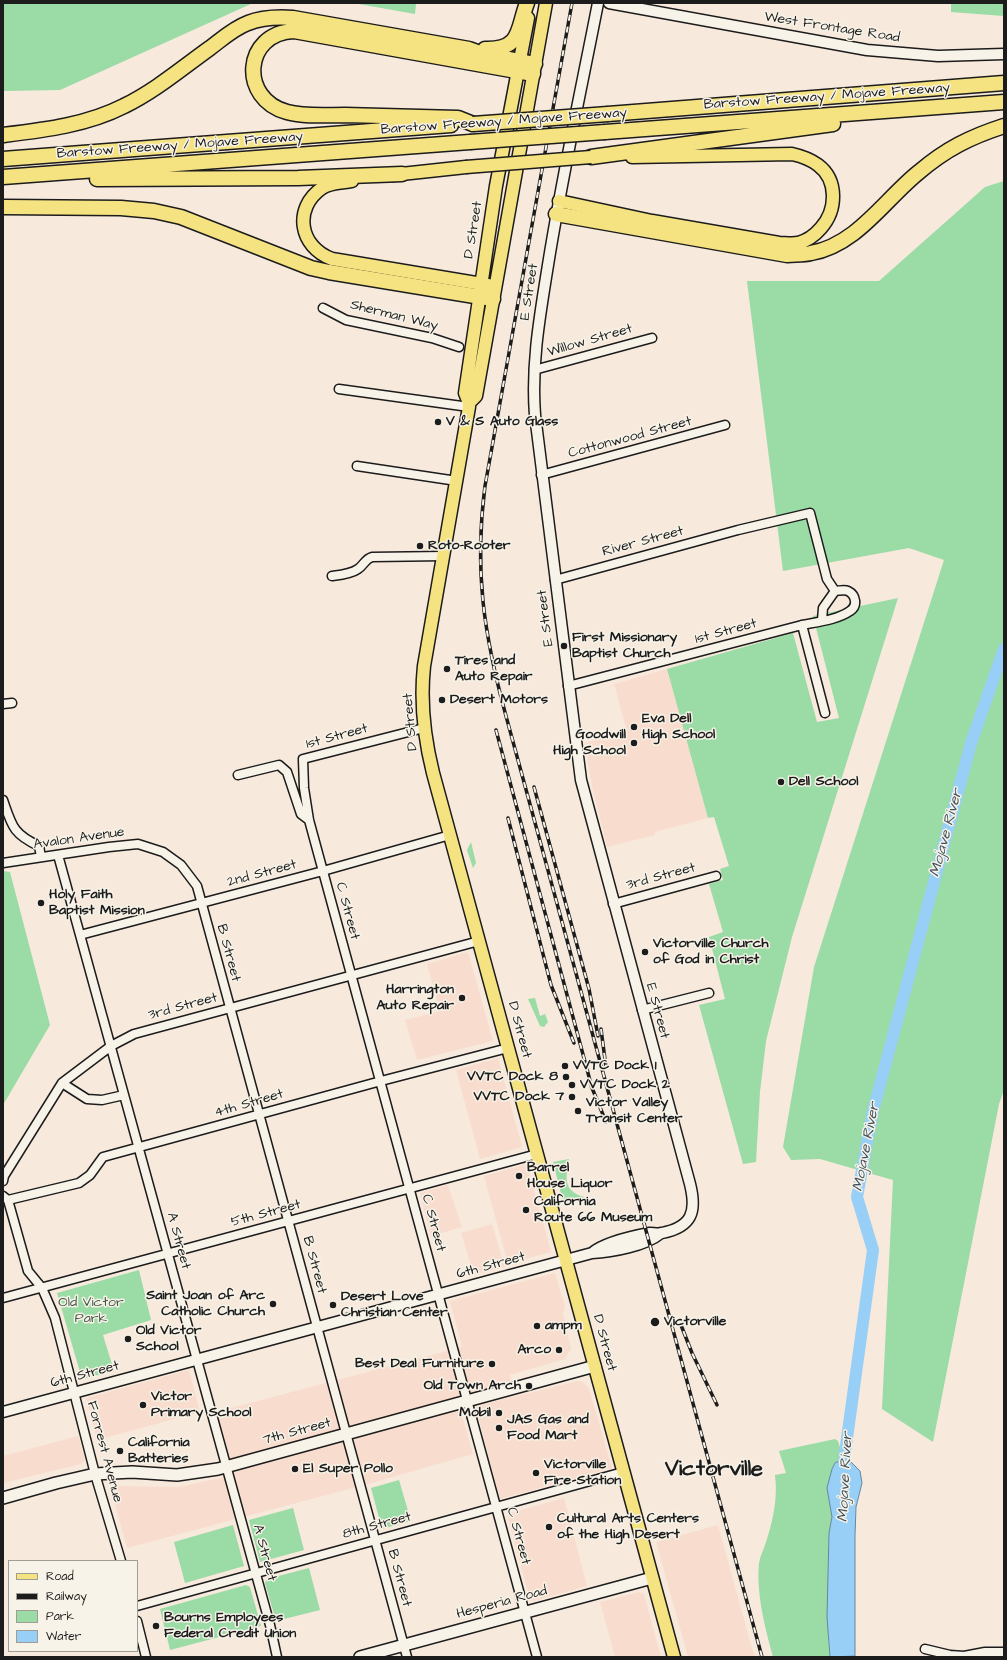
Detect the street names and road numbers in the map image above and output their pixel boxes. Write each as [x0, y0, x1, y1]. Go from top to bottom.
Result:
street label: West Frontage Road [763, 9, 901, 47]
street label: Barstow Freeway / Mojave Freeway [703, 80, 951, 114]
street label: Barstow Freeway / Mojave Freeway [380, 105, 628, 139]
street label: Barstow Freeway / Mojave Freeway [56, 129, 304, 163]
street label: D Street [461, 200, 487, 260]
street label: E Street [517, 262, 543, 322]
street label: Sherman Way [348, 297, 440, 335]
street label: Willow Street [546, 321, 634, 361]
street label: Cottonwood Street [566, 413, 694, 463]
street label: River Street [601, 523, 685, 561]
street label: E Street [534, 589, 558, 647]
street label: 1st Street [693, 616, 759, 648]
street label: D Street [400, 692, 422, 752]
street label: 1st Street [304, 721, 370, 753]
street label: Avalon Avenue [33, 824, 125, 854]
street label: 2nd Street [226, 857, 298, 891]
street label: 3rd Street [625, 860, 697, 894]
street label: C Street [331, 880, 363, 942]
street label: B Street [212, 922, 244, 984]
street label: E Street [641, 981, 673, 1041]
street label: 3rd Street [147, 990, 219, 1024]
street label: D Street [503, 1000, 535, 1060]
street label: 4th Street [213, 1086, 285, 1122]
street label: C Street [417, 1192, 449, 1254]
street label: 5th Street [229, 1197, 303, 1231]
street label: A Street [162, 1211, 194, 1271]
street label: B Street [298, 1234, 330, 1296]
street label: 6th Street [455, 1249, 527, 1283]
street label: D Street [588, 1313, 620, 1373]
street label: 6th Street [49, 1358, 121, 1392]
street label: Forrest Avenue [82, 1399, 126, 1505]
street label: 7th Street [261, 1415, 333, 1449]
street label: C Street [502, 1505, 534, 1567]
street label: 8th Street [341, 1509, 413, 1543]
street label: A Street [248, 1523, 280, 1583]
street label: B Street [383, 1547, 415, 1609]
street label: Hesperia Road [455, 1583, 549, 1623]

